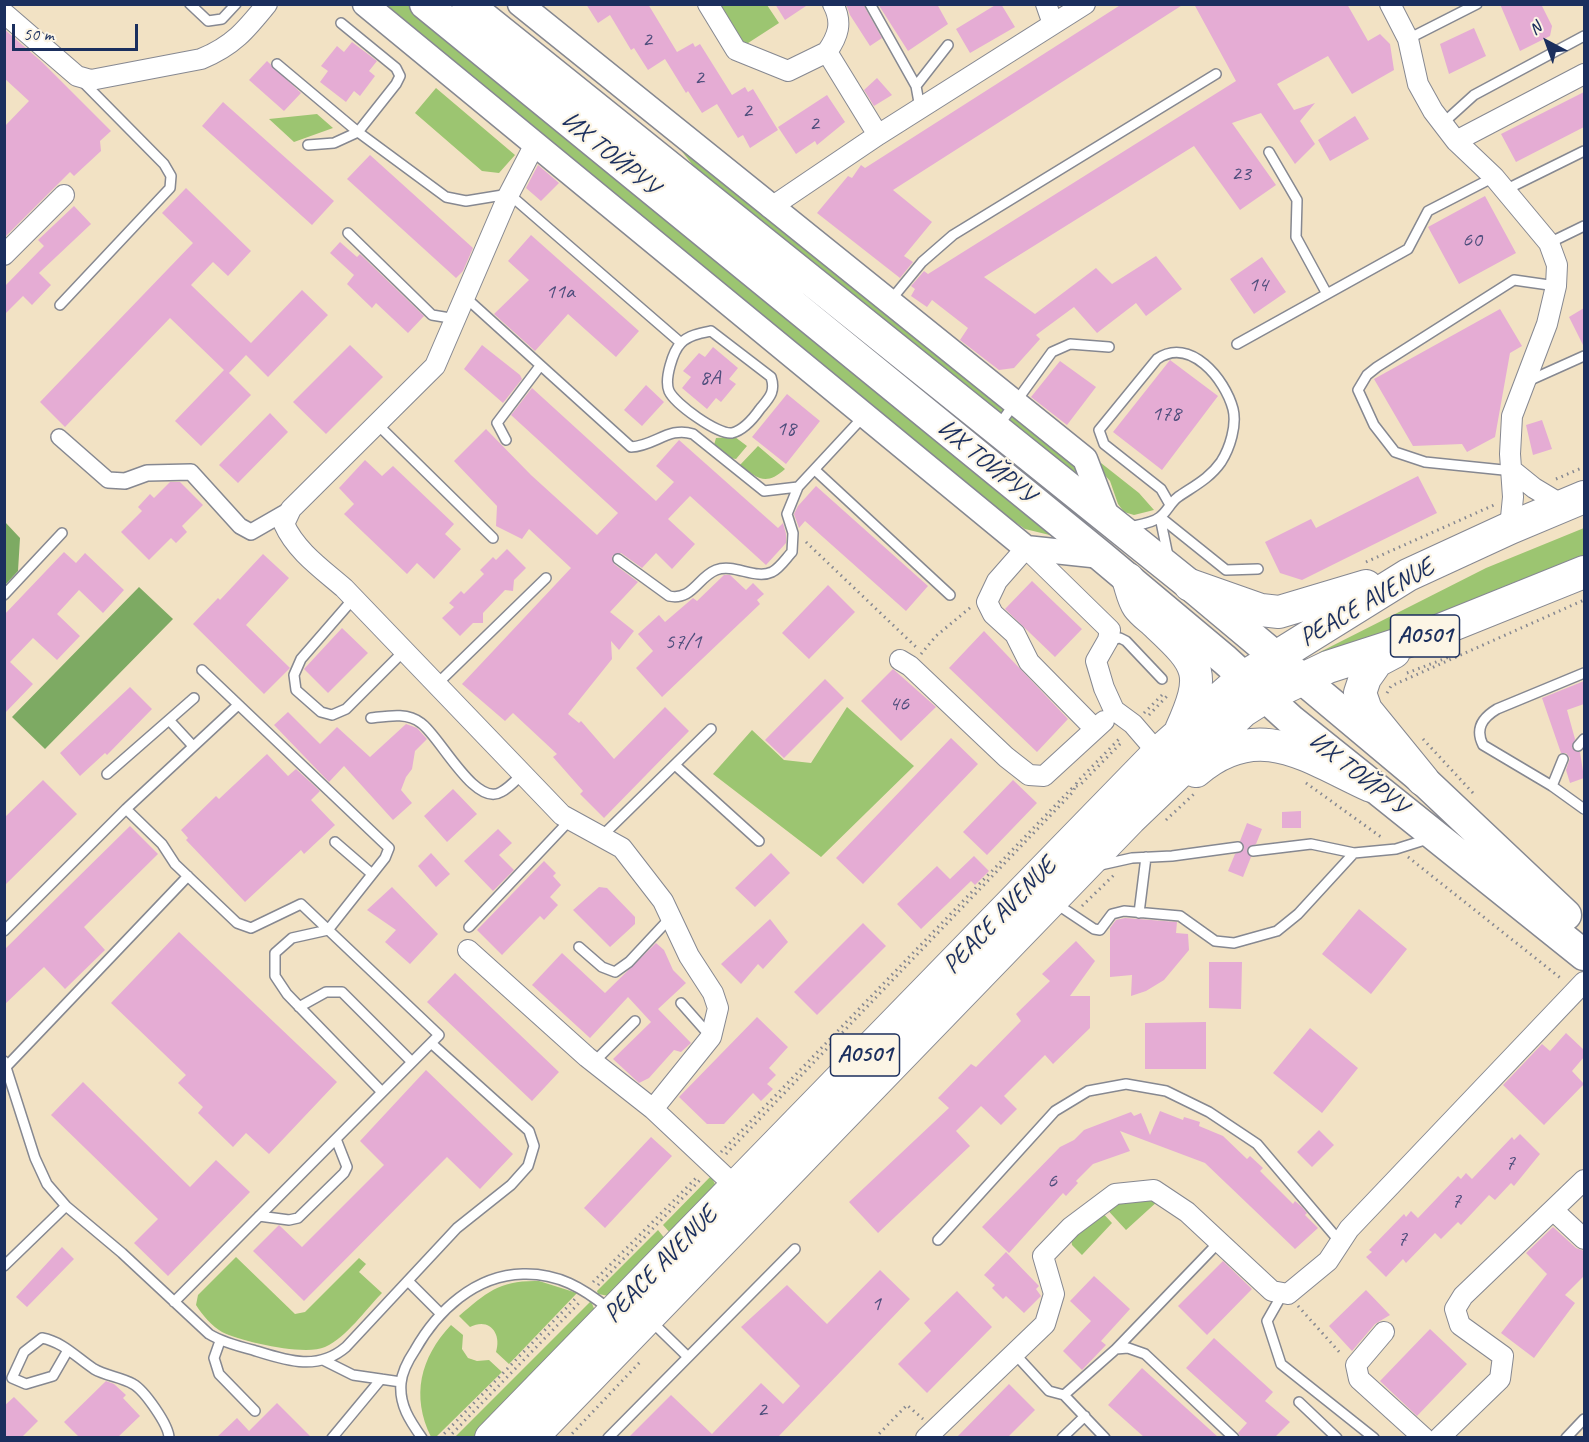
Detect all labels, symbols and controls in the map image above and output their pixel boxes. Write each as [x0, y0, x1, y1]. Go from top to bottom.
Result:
scale bar [15, 12, 141, 50]
north arrow [1517, 12, 1577, 72]
text: N [1525, 18, 1545, 39]
text: 50 m [23, 23, 54, 45]
house number: 2 [642, 27, 652, 53]
house number: 2 [694, 65, 704, 91]
house number: 2 [742, 98, 752, 124]
street label: ИХ ТОЙРУУ [555, 105, 665, 203]
house number: 2 [809, 111, 819, 137]
house number: 23 [1231, 161, 1251, 187]
house number: 60 [1462, 227, 1482, 253]
house number: 14 [1248, 272, 1268, 298]
house number: 11а [545, 279, 575, 305]
house number: 8А [700, 365, 720, 391]
house number: 178 [1151, 401, 1181, 427]
street label: ИХ ТОЙРУУ [931, 413, 1041, 511]
house number: 18 [776, 416, 796, 442]
street label: PEACE AVENUE [1294, 552, 1440, 654]
road number: A0501 [1390, 615, 1460, 657]
house number: 57/1 [665, 629, 701, 655]
house number: 46 [889, 691, 909, 717]
street label: ИХ ТОЙРУУ [1302, 726, 1414, 822]
street label: PEACE AVENUE [937, 851, 1063, 981]
road number: A0501 [830, 1034, 900, 1076]
house number: 7 [1505, 1150, 1515, 1176]
house number: 6 [1047, 1168, 1057, 1194]
house number: 7 [1451, 1188, 1461, 1214]
street label: PEACE AVENUE [598, 1200, 724, 1330]
house number: 7 [1397, 1226, 1407, 1252]
house number: 1 [871, 1291, 881, 1317]
house number: 2 [757, 1397, 767, 1423]

